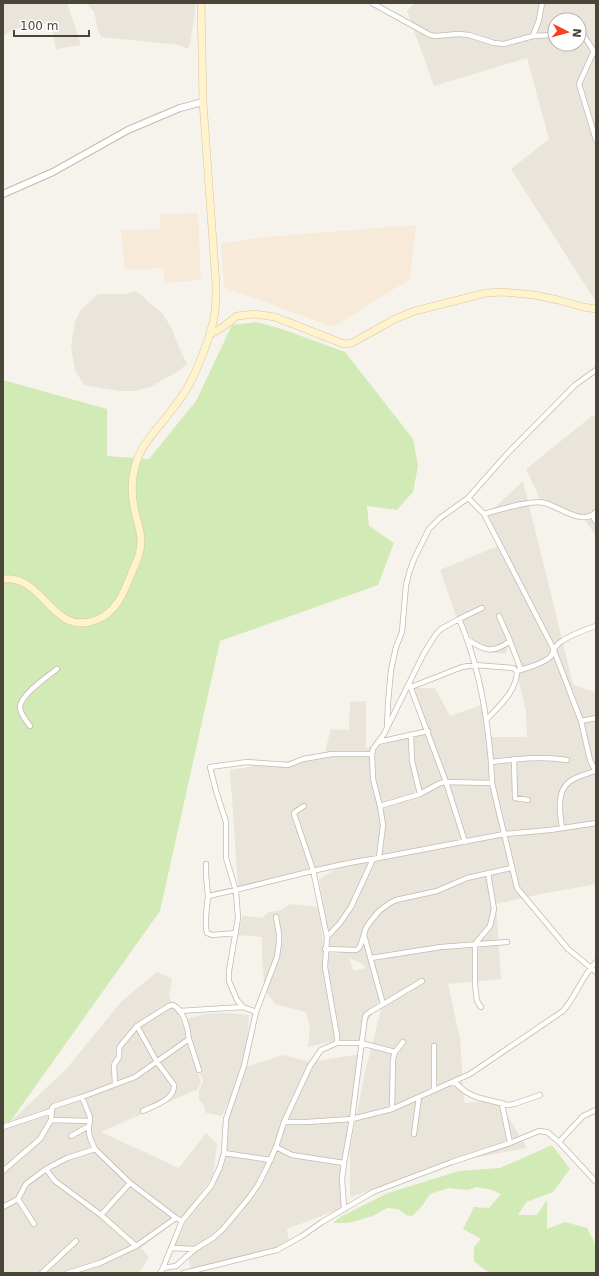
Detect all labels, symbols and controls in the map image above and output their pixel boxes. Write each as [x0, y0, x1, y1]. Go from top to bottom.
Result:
scale bar [14, 12, 89, 38]
north arrow [547, 12, 587, 52]
text: 100 m [20, 19, 58, 33]
text: N [570, 28, 583, 38]

